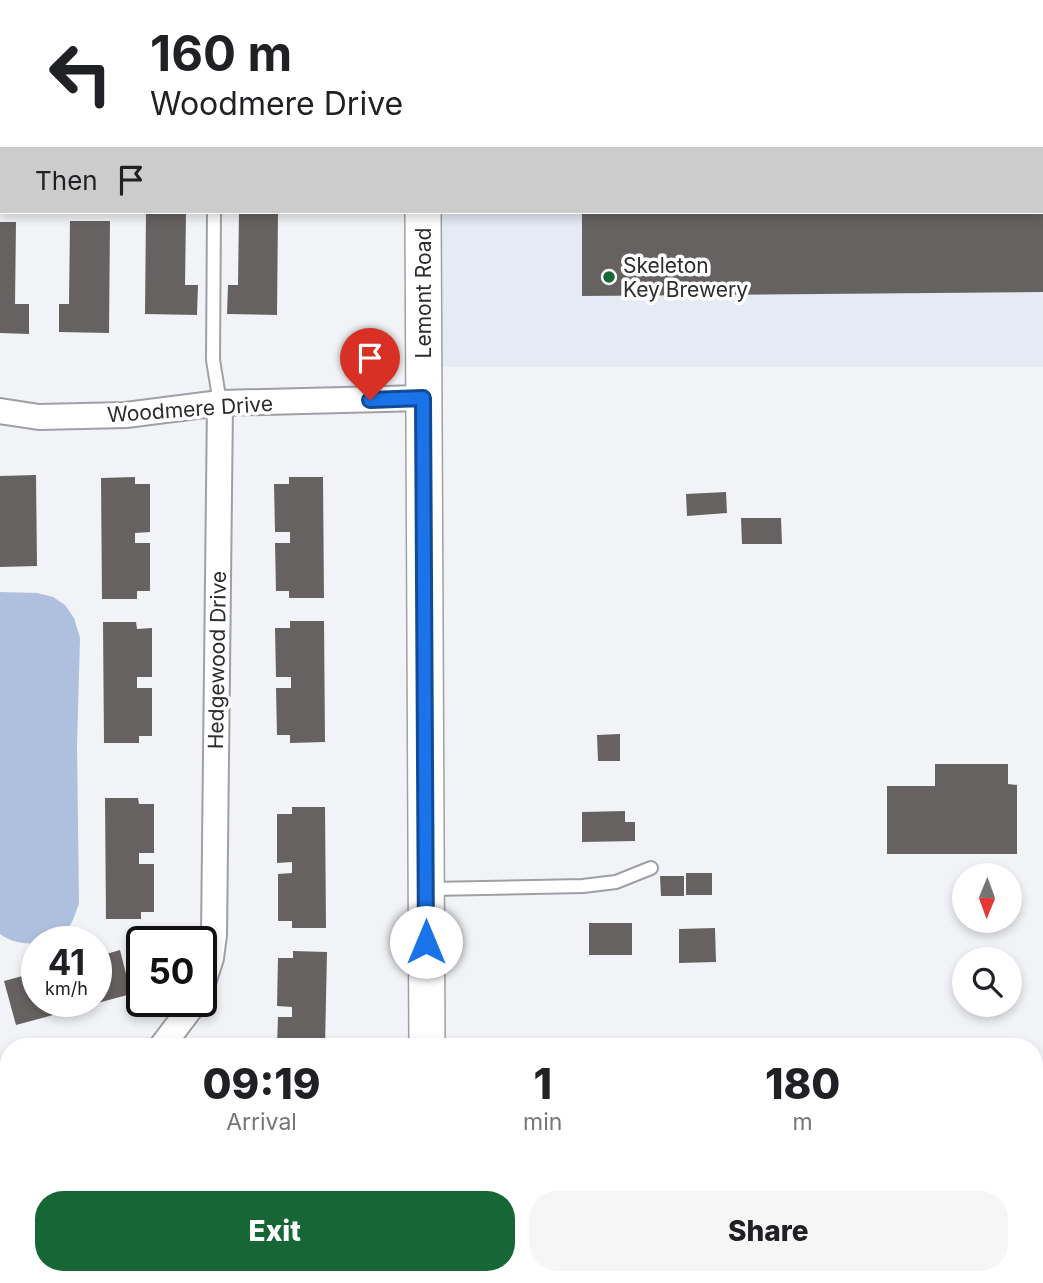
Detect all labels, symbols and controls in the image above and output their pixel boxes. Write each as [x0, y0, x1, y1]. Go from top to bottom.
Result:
text: 160 m [150, 24, 292, 83]
icon: left [35, 28, 126, 119]
text: Woodmere Drive [150, 84, 403, 123]
icon: arrive [112, 161, 150, 199]
text: Then [35, 165, 98, 196]
street label: Lemont Road [411, 228, 436, 358]
place label: Skeleton Key Brewery [623, 253, 748, 302]
marker: Skeleton Key Brewery [601, 269, 617, 285]
pin [340, 328, 400, 400]
icon: arrive [351, 339, 389, 377]
street label: Woodmere Drive [106, 391, 274, 427]
street label: Hedgewood Drive [203, 571, 231, 749]
north arrow [952, 863, 1022, 933]
map controls [952, 863, 1022, 1017]
position arrow [389, 905, 463, 979]
speed limit sign: 50 [126, 926, 217, 1017]
text: 41 [48, 941, 85, 983]
button: search [952, 947, 1022, 1017]
text: km/h [45, 978, 88, 999]
text: 09:19 [203, 1058, 321, 1109]
text: 1 [533, 1058, 552, 1109]
text: 180 [765, 1058, 840, 1109]
text: Arrival [226, 1108, 297, 1136]
text: min [523, 1108, 562, 1136]
text: m [793, 1108, 813, 1136]
button: Exit [35, 1191, 515, 1271]
button: Share [529, 1191, 1008, 1271]

